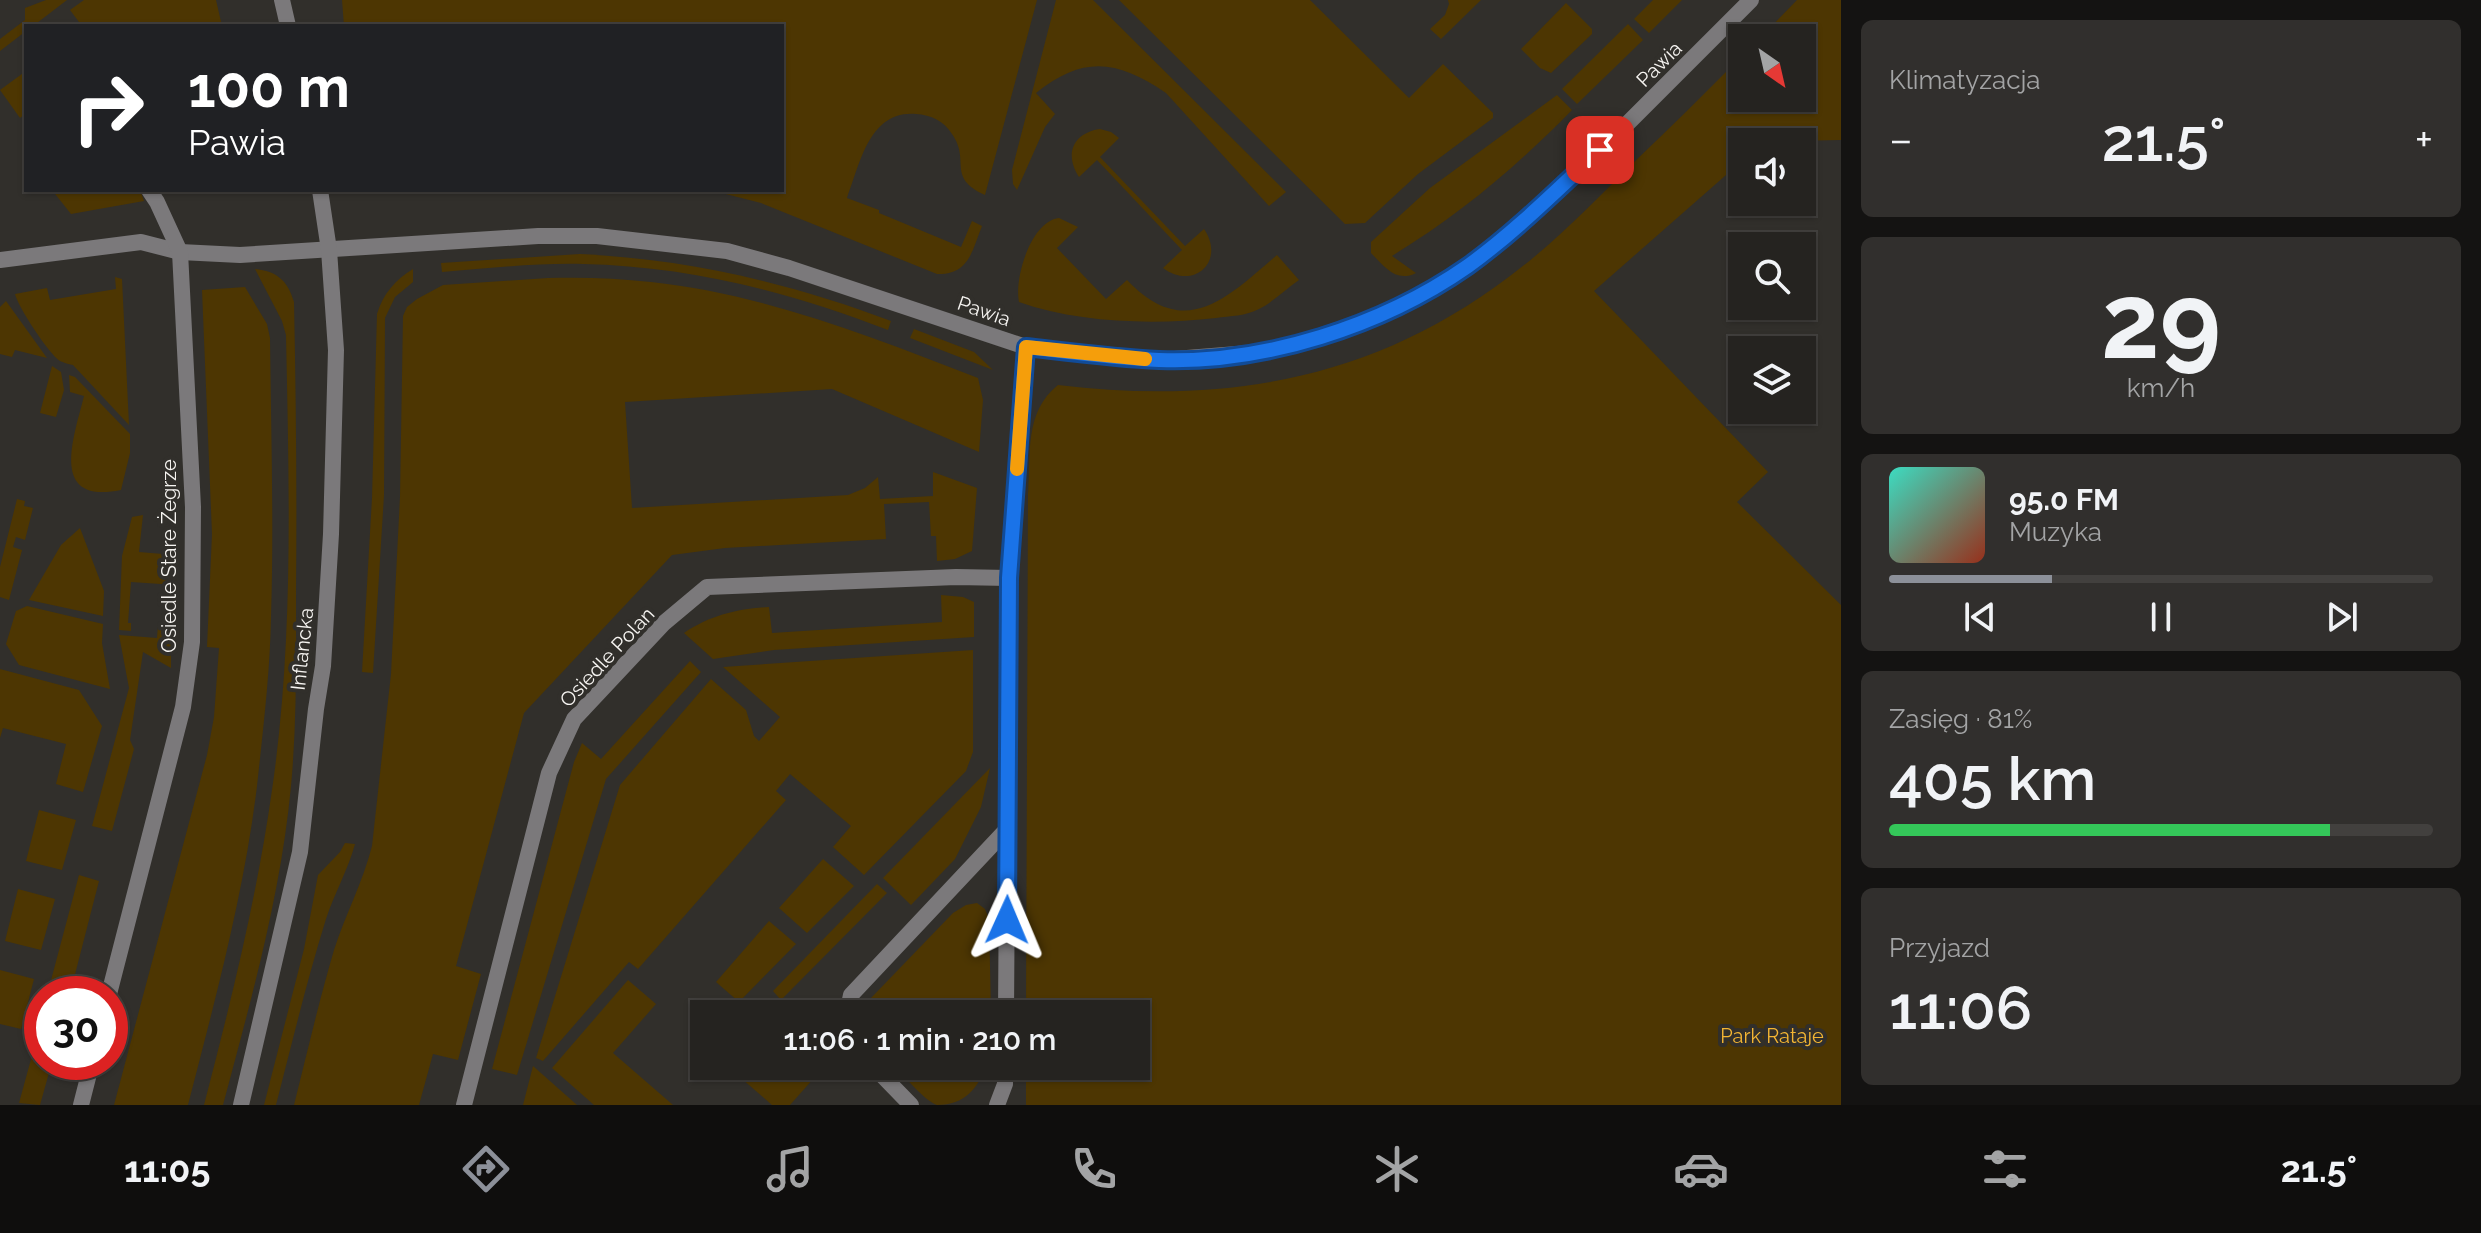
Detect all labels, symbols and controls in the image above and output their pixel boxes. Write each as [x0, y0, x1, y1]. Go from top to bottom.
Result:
north arrow [1728, 24, 1816, 112]
map controls [1728, 24, 1816, 424]
street label: Pawia [1631, 36, 1687, 92]
text: 100 m [188, 54, 350, 120]
icon: right [56, 56, 160, 160]
text: Klimatyzacja [1889, 65, 2040, 95]
text: 21.5° [2102, 105, 2226, 175]
text: − [1889, 114, 1913, 165]
text: + [2415, 114, 2433, 165]
pin [1566, 116, 1634, 184]
text: Pawia [188, 121, 286, 163]
icon: arrive [1578, 128, 1622, 172]
button: sound [1728, 128, 1816, 216]
button: search [1728, 232, 1816, 320]
text: 29 [2101, 260, 2221, 382]
street label: Pawia [954, 291, 1014, 331]
button: layers [1728, 336, 1816, 424]
text: km/h [2127, 373, 2195, 403]
street label: Osiedle Stare Żegrze [156, 459, 181, 653]
text: 95.0 FM [2009, 482, 2119, 517]
text: Muzyka [2009, 517, 2102, 547]
icon: previous [1958, 595, 2002, 639]
icon: pause [2139, 595, 2183, 639]
icon: next [2320, 595, 2364, 639]
street label: Osiedle Polan [555, 602, 659, 712]
street label: Inflancka [286, 606, 318, 692]
text: Zasięg · 81% [1889, 704, 2032, 734]
text: 405 km [1889, 744, 2096, 814]
position arrow [965, 878, 1049, 962]
text: Przyjazd [1889, 933, 1990, 963]
text: 11:06 [1889, 973, 2032, 1043]
speed limit sign: 30 [24, 976, 128, 1080]
text: 11:06 · 1 min · 210 m [784, 1022, 1056, 1057]
park label: Park Rataje [1720, 1024, 1824, 1048]
icon: directions [458, 1141, 514, 1197]
icon: music [762, 1141, 818, 1197]
icon: phone [1066, 1141, 1122, 1197]
icon: climate [1369, 1141, 1425, 1197]
icon: car [1673, 1141, 1729, 1197]
icon: filters [1977, 1141, 2033, 1197]
text: 11:05 [124, 1148, 210, 1190]
text: 21.5° [2281, 1148, 2357, 1190]

